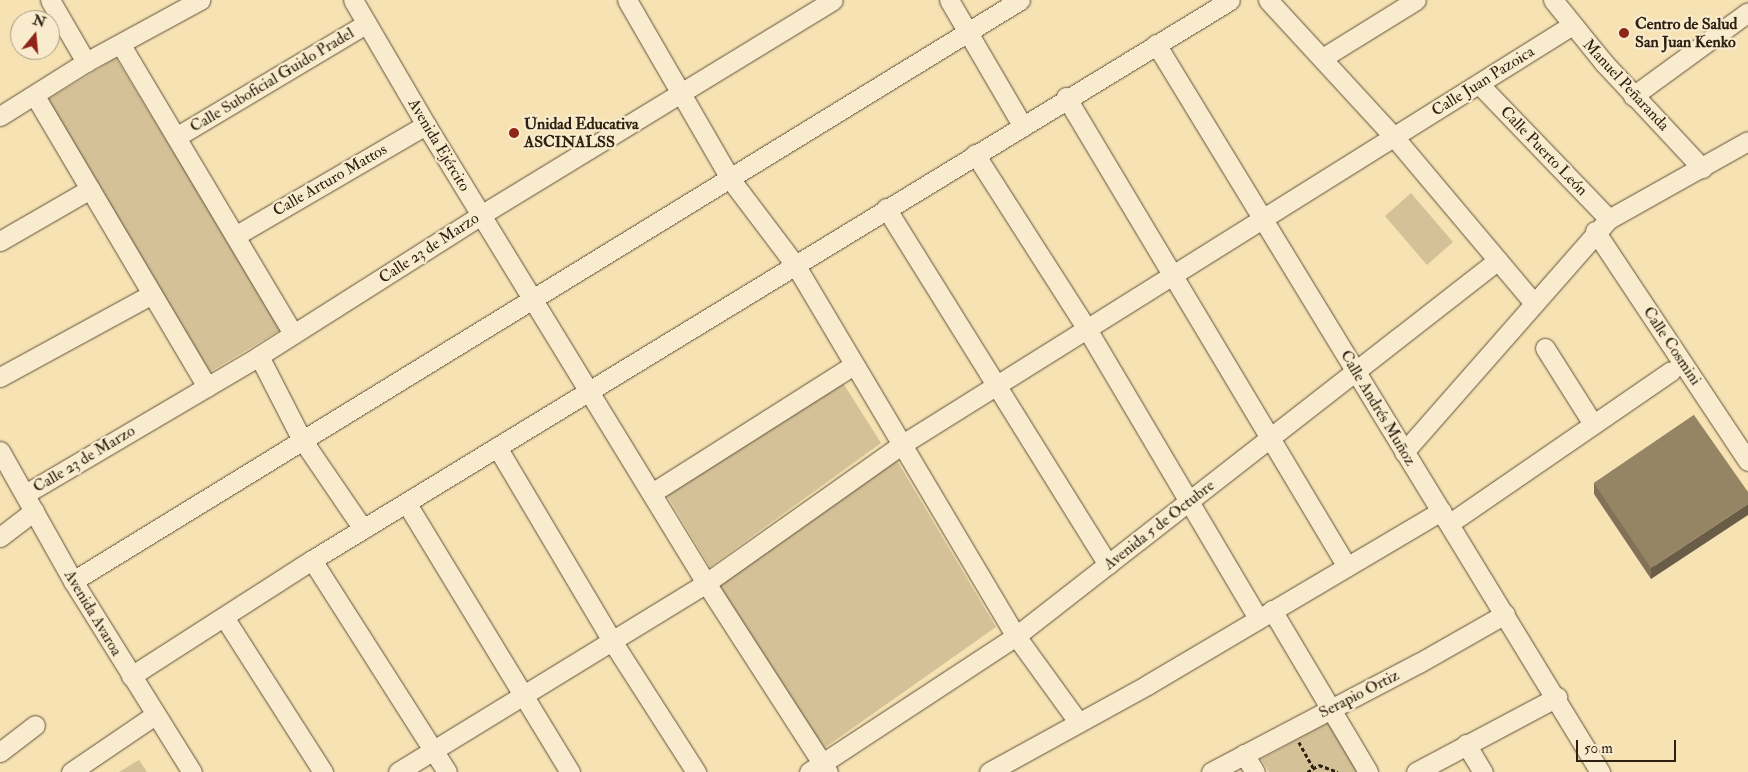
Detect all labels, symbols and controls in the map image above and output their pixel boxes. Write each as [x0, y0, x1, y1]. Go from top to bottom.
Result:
north arrow [10, 10, 60, 60]
text: N [31, 11, 48, 31]
place label: Centro de Salud San Juan Kenko [1635, 14, 1737, 52]
street label: Calle Suboficial Guido Pradel [187, 23, 357, 137]
marker: Centro de Salud San Juan Kenko [1617, 26, 1631, 40]
street label: Manuel Peñaranda [1579, 35, 1673, 135]
street label: Calle Juan Pazoica [1428, 42, 1538, 120]
street label: Avenida Ejército [404, 95, 474, 195]
street label: Calle Puerto León [1496, 102, 1592, 200]
place label: Unidad Educativa ASCINALSS [524, 114, 639, 152]
marker: Unidad Educativa ASCINALSS [508, 127, 520, 139]
street label: Calle Arturo Mattos [270, 140, 390, 220]
street label: Calle 23 de Marzo [375, 209, 483, 287]
street label: Calle Cosmini [1639, 303, 1705, 389]
street label: Calle Andrés Muñoz [1336, 347, 1420, 469]
street label: Calle 23 de Marzo [30, 421, 138, 497]
street label: Avenida 5 de Octubre [1100, 476, 1218, 574]
street label: Avenida Avaroa [60, 567, 126, 659]
street label: Serapio Ortiz [1316, 666, 1402, 722]
scale bar [1578, 730, 1678, 762]
text: 50 m [1584, 739, 1613, 758]

